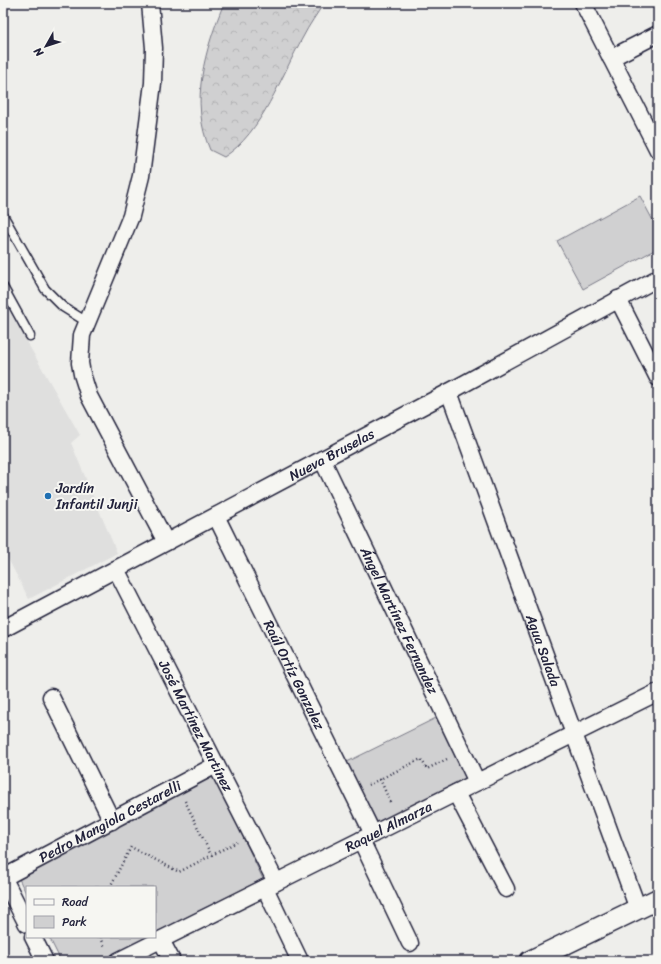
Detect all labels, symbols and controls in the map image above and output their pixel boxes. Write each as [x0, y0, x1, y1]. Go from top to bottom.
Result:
north arrow [26, 26, 66, 66]
text: N [29, 43, 49, 62]
street label: Nueva Bruselas [284, 421, 380, 488]
place label: Jardín Infantil Junji [55, 476, 139, 517]
marker: Jardín Infantil Junji [43, 491, 53, 501]
street label: Ángel Martínez Fernandez [352, 542, 445, 699]
street label: Agua Salada [518, 610, 568, 691]
street label: Raúl Ortíz Gonzalez [256, 616, 332, 735]
street label: José Martínez Martínez [151, 655, 240, 797]
street label: Pedro Mangiola Cestarelli [34, 773, 187, 870]
street label: Raquel Almarza [341, 794, 437, 859]
legend [26, 886, 156, 938]
text: Road [62, 891, 89, 913]
text: Park [62, 911, 87, 933]

